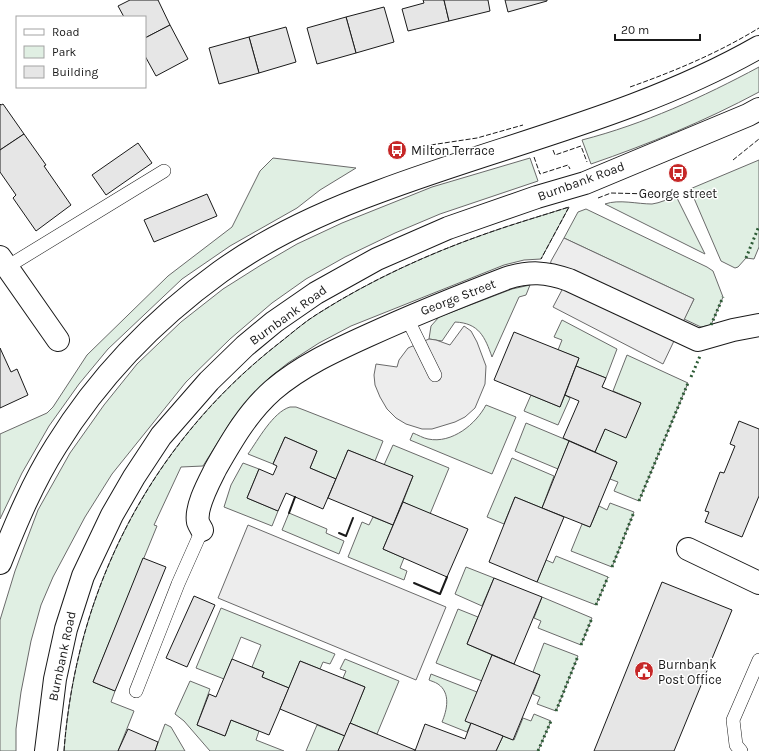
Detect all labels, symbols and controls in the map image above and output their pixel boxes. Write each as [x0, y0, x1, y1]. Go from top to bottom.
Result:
legend [16, 16, 146, 88]
scale bar [615, 16, 700, 42]
text: 20 m [621, 23, 649, 37]
text: Road [52, 25, 80, 39]
text: Park [52, 45, 77, 59]
text: Building [52, 65, 99, 79]
bus stop icon: Milton Terrace [386, 139, 408, 161]
place label: Milton Terrace [411, 143, 495, 158]
street label: Burnbank Road [535, 158, 627, 204]
bus stop icon: George street [667, 162, 689, 184]
place label: George street [639, 186, 717, 201]
street label: George Street [418, 276, 498, 318]
street label: Burnbank Road [247, 282, 329, 348]
street label: Burnbank Road [45, 610, 79, 702]
place label: Burnbank Post Office [658, 657, 722, 687]
public building icon: Burnbank Post Office [633, 660, 655, 682]

